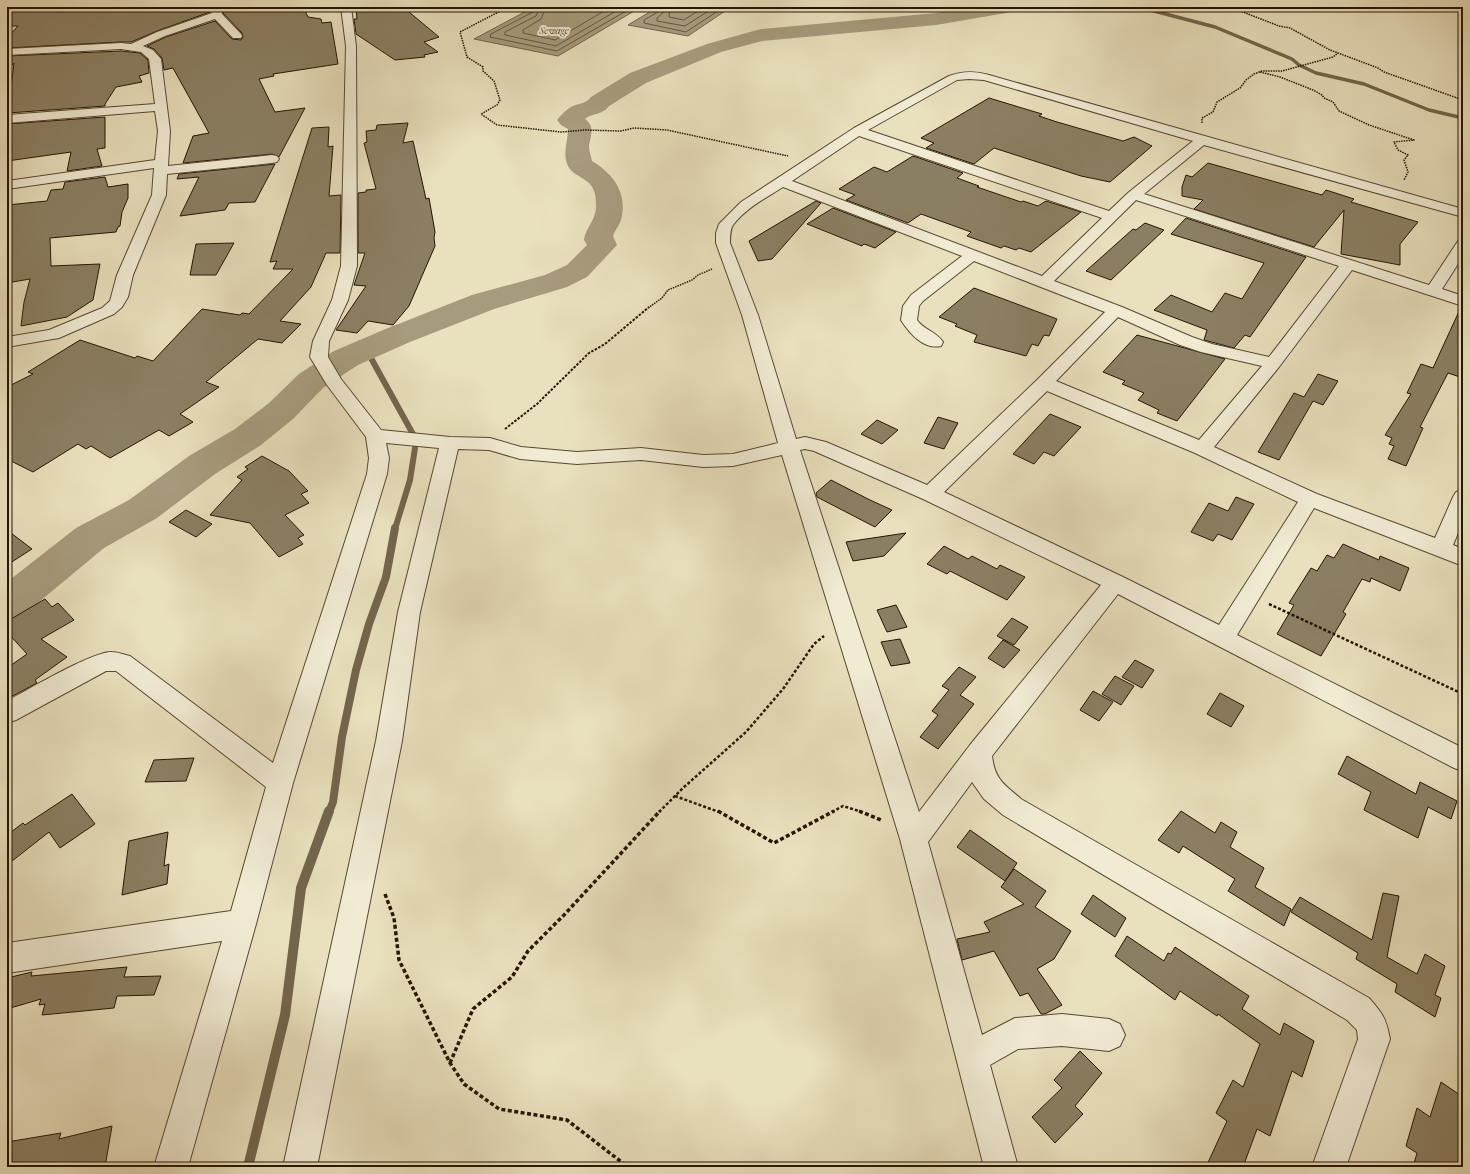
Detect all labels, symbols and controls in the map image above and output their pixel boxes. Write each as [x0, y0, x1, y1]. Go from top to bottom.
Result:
water label: Sewage [538, 25, 570, 37]

